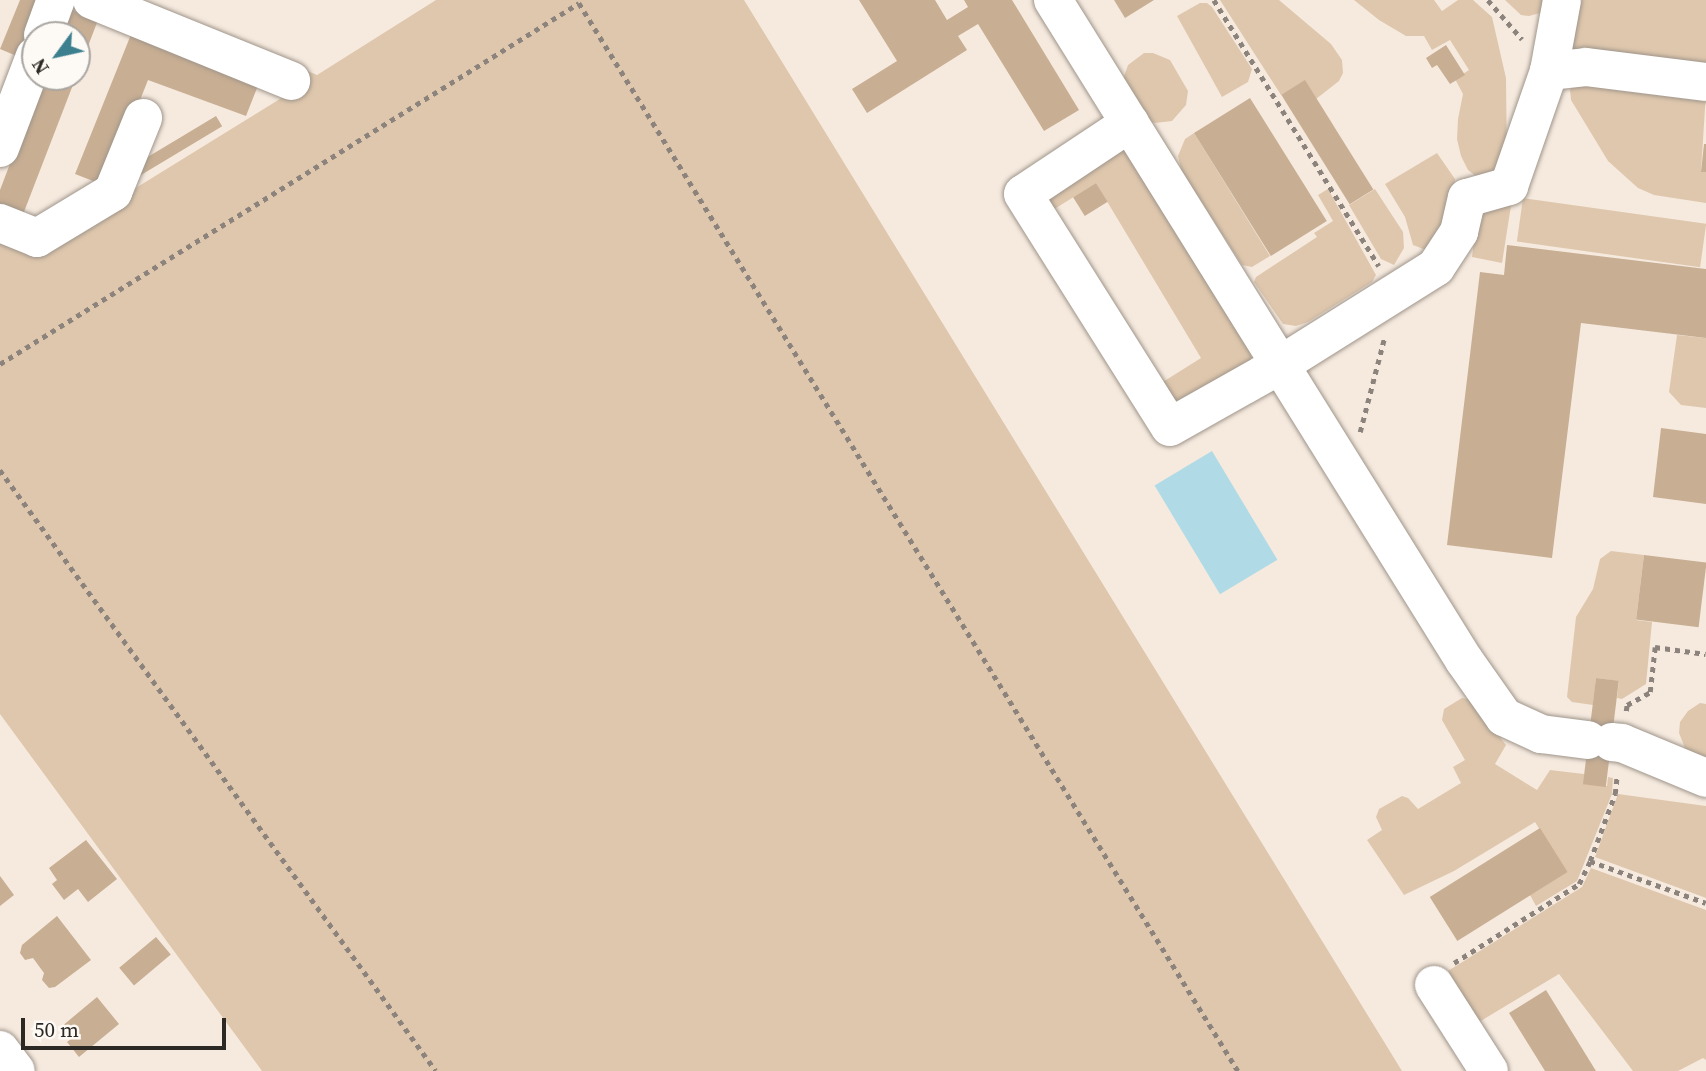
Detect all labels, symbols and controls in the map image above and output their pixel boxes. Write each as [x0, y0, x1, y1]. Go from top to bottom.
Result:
north arrow [21, 21, 91, 91]
text: N [25, 53, 55, 79]
scale bar [24, 1004, 229, 1048]
text: 50 m [34, 1015, 79, 1044]

